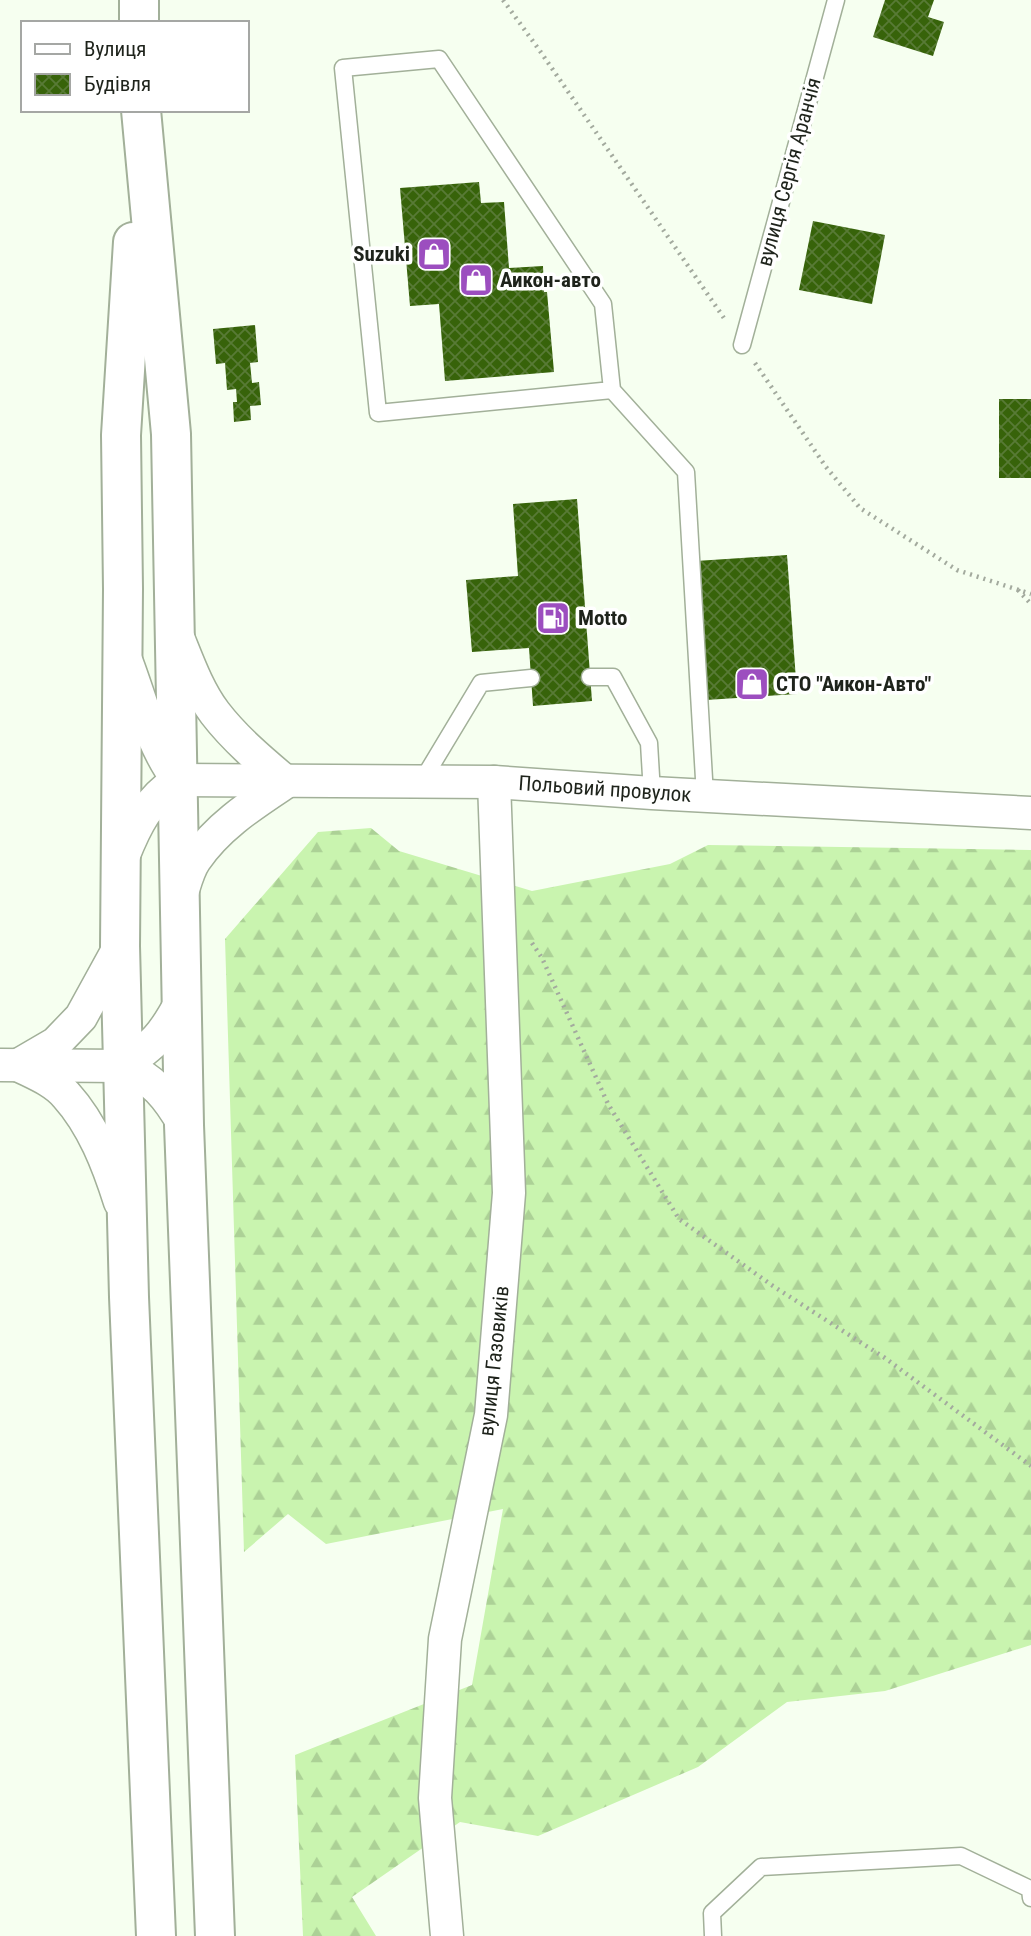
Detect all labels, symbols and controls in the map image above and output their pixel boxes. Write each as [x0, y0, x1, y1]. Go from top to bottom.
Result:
legend [21, 21, 248, 112]
text: Вулиця [84, 37, 146, 61]
text: Будівля [84, 72, 151, 96]
street label: вулиця Сергія Аранчія [752, 75, 826, 269]
shop icon: Suzuki [415, 235, 453, 273]
place label: Suzuki [353, 242, 410, 266]
shop icon: Аикон-авто [457, 261, 495, 299]
place label: Аикон-авто [500, 268, 601, 292]
fuel station icon: Motto [534, 599, 572, 637]
place label: Motto [578, 606, 627, 630]
shop icon: СТО "Аикон-Авто" [733, 665, 771, 703]
place label: СТО "Аикон-Авто" [776, 672, 931, 696]
street label: Польовий провулок [518, 771, 692, 807]
street label: вулиця Газовиків [474, 1285, 514, 1437]

